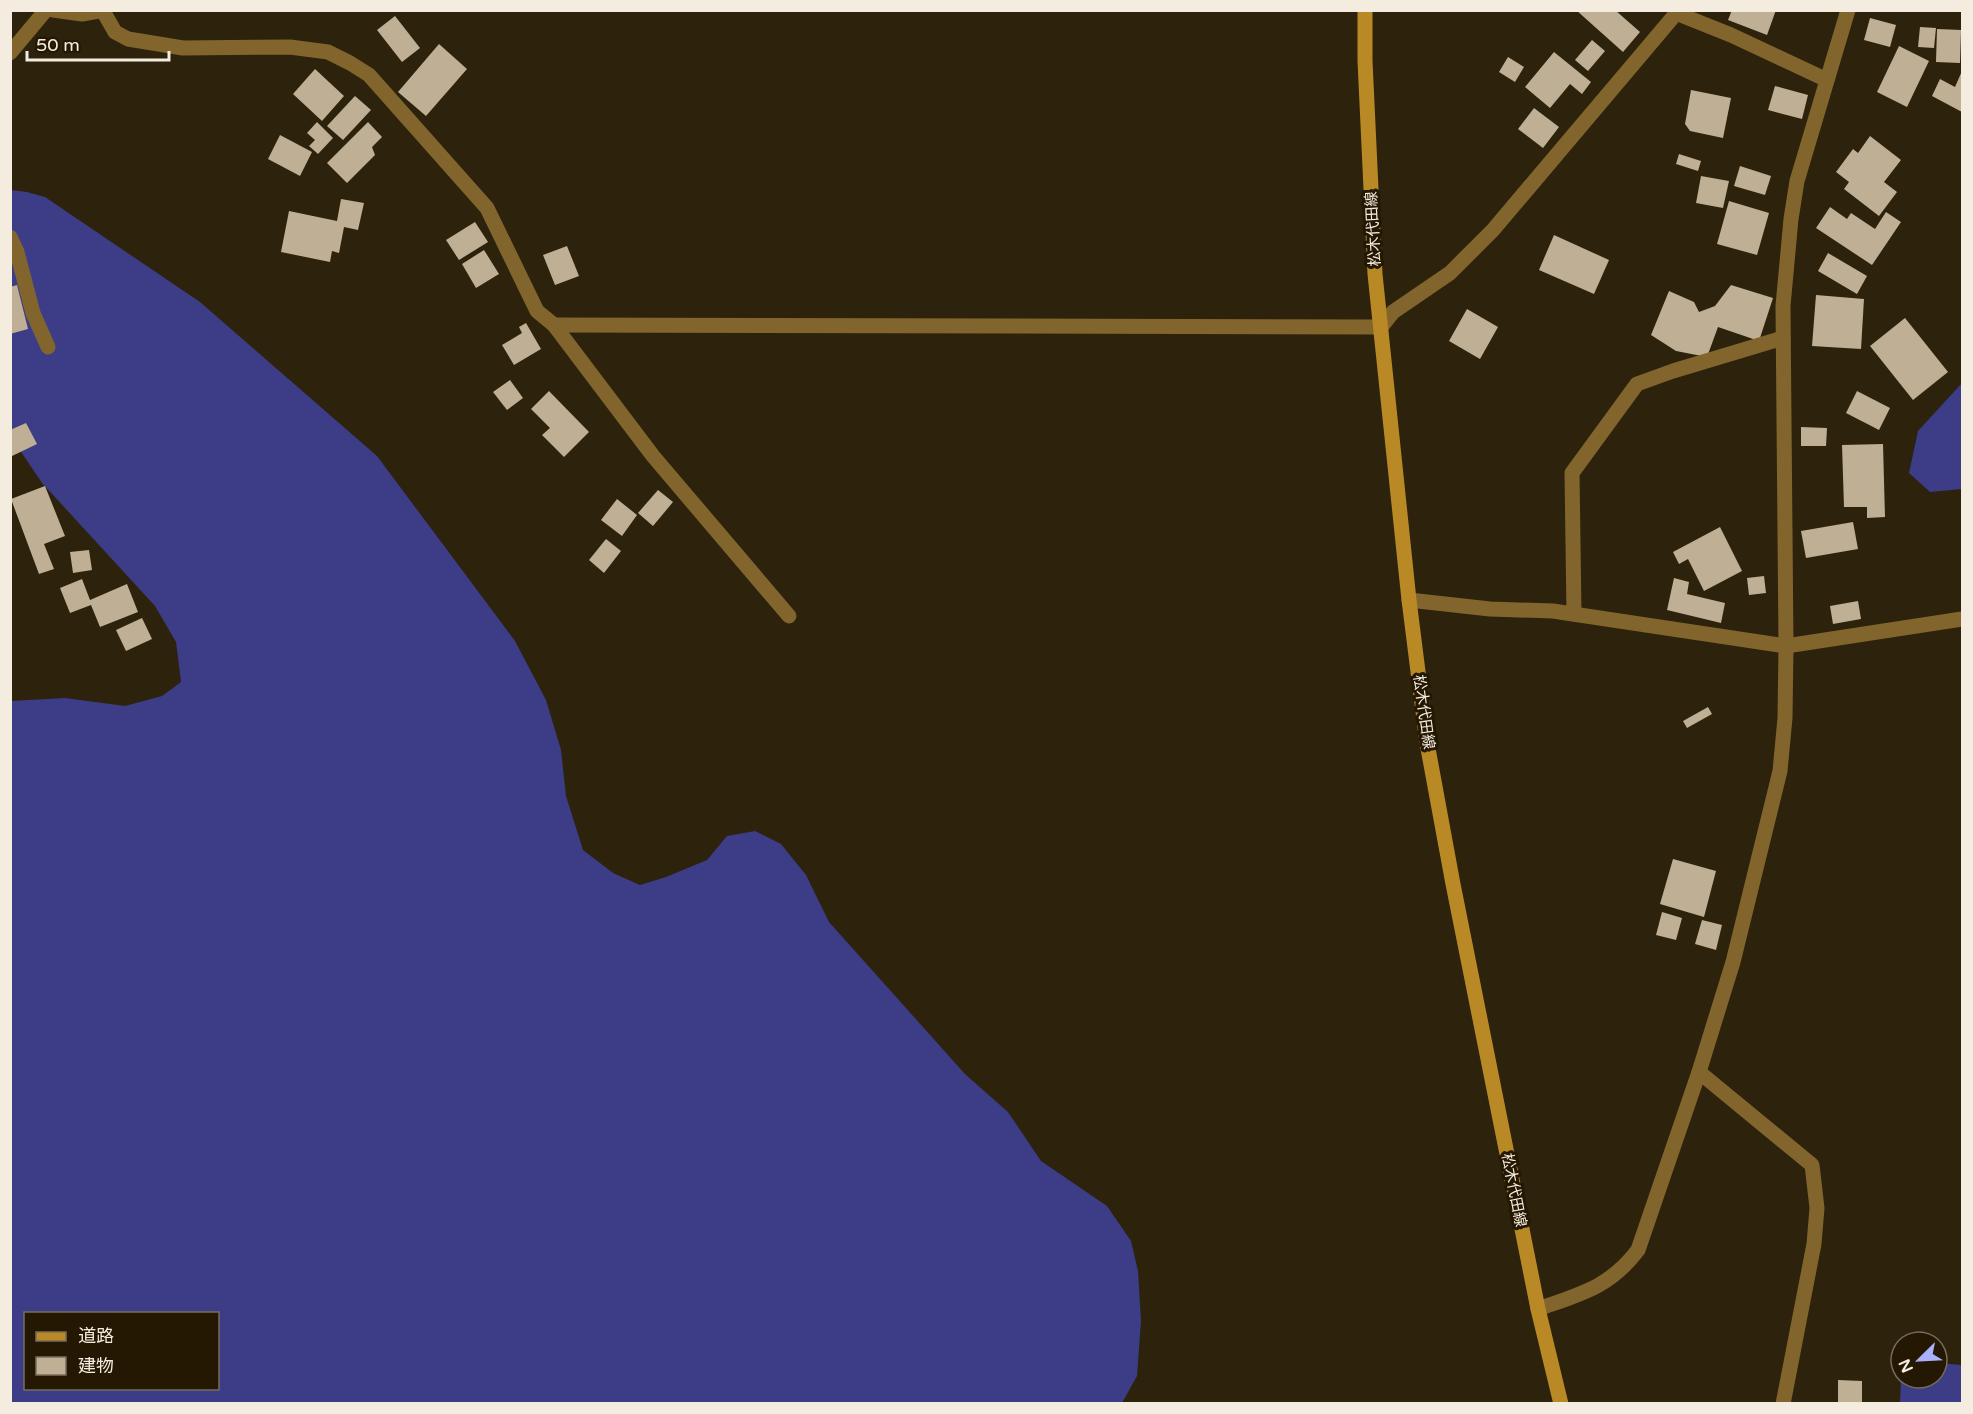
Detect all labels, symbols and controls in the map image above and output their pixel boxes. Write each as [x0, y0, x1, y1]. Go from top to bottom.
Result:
scale bar [27, 24, 170, 62]
text: 50 m [36, 34, 80, 56]
street label: 松木代田線 [1362, 191, 1384, 267]
street label: 松木代田線 [1410, 674, 1438, 750]
street label: 松木代田線 [1498, 1151, 1530, 1229]
legend [24, 1312, 219, 1390]
text: 道路 [78, 1325, 114, 1347]
north arrow [1889, 1330, 1949, 1390]
text: 建物 [78, 1355, 114, 1377]
text: N [1894, 1356, 1918, 1376]

